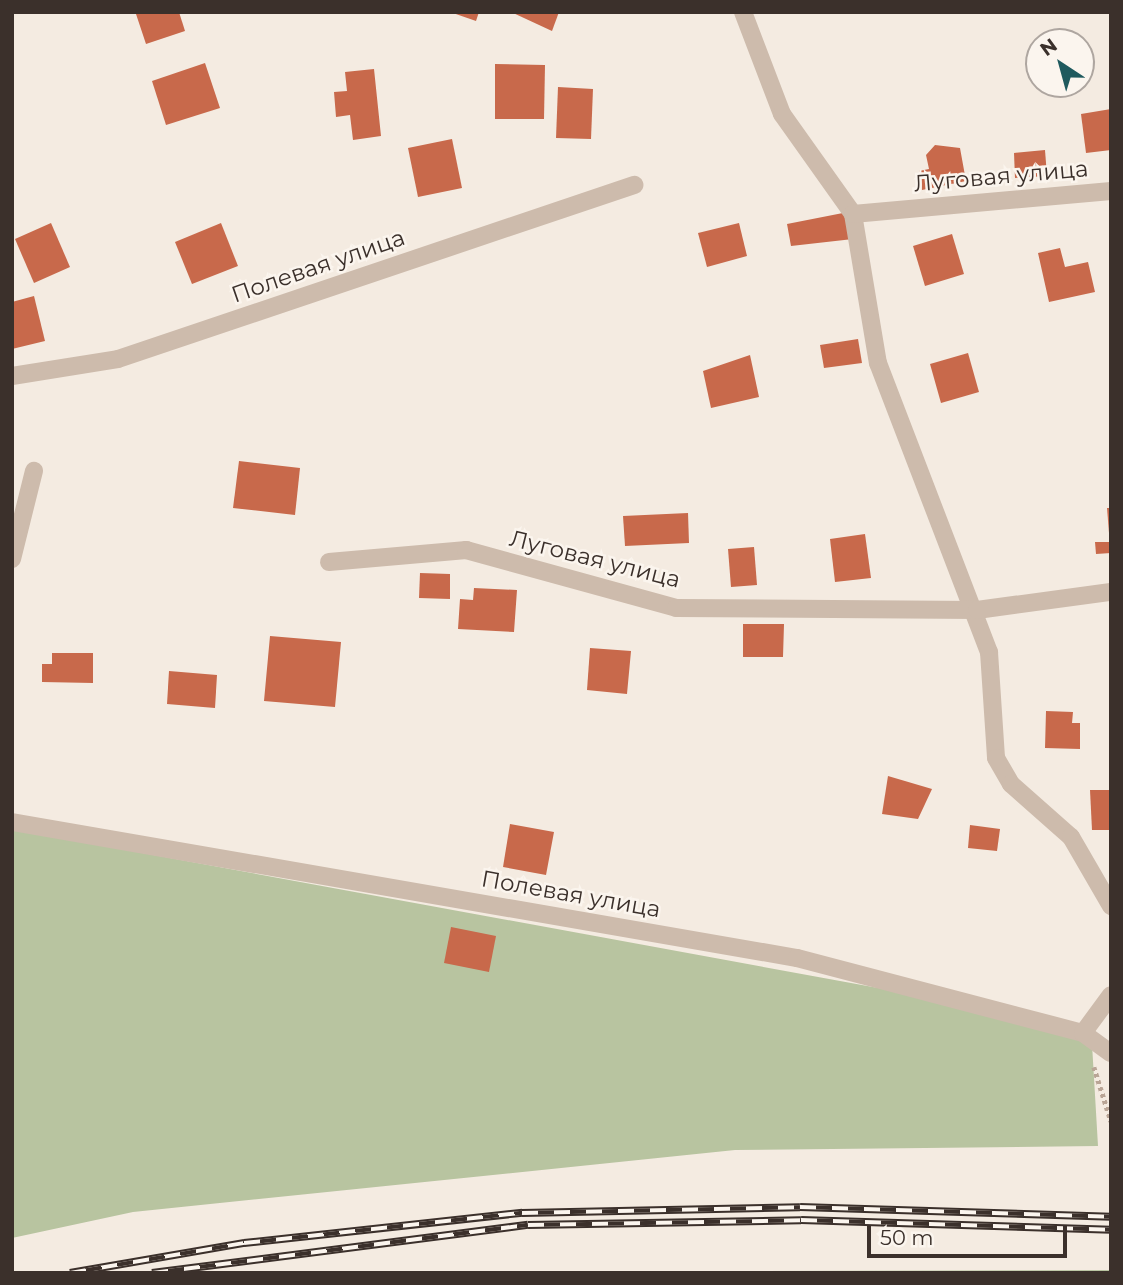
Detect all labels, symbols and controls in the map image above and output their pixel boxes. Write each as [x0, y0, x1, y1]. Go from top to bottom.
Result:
north arrow [1025, 28, 1095, 98]
text: N [1036, 33, 1062, 61]
street label: Луговая улица [913, 155, 1089, 197]
street label: Полевая улица [228, 223, 408, 309]
street label: Луговая улица [507, 524, 683, 594]
street label: Полевая улица [479, 865, 663, 923]
scale bar [871, 1212, 1070, 1256]
text: 50 m [880, 1225, 934, 1250]

